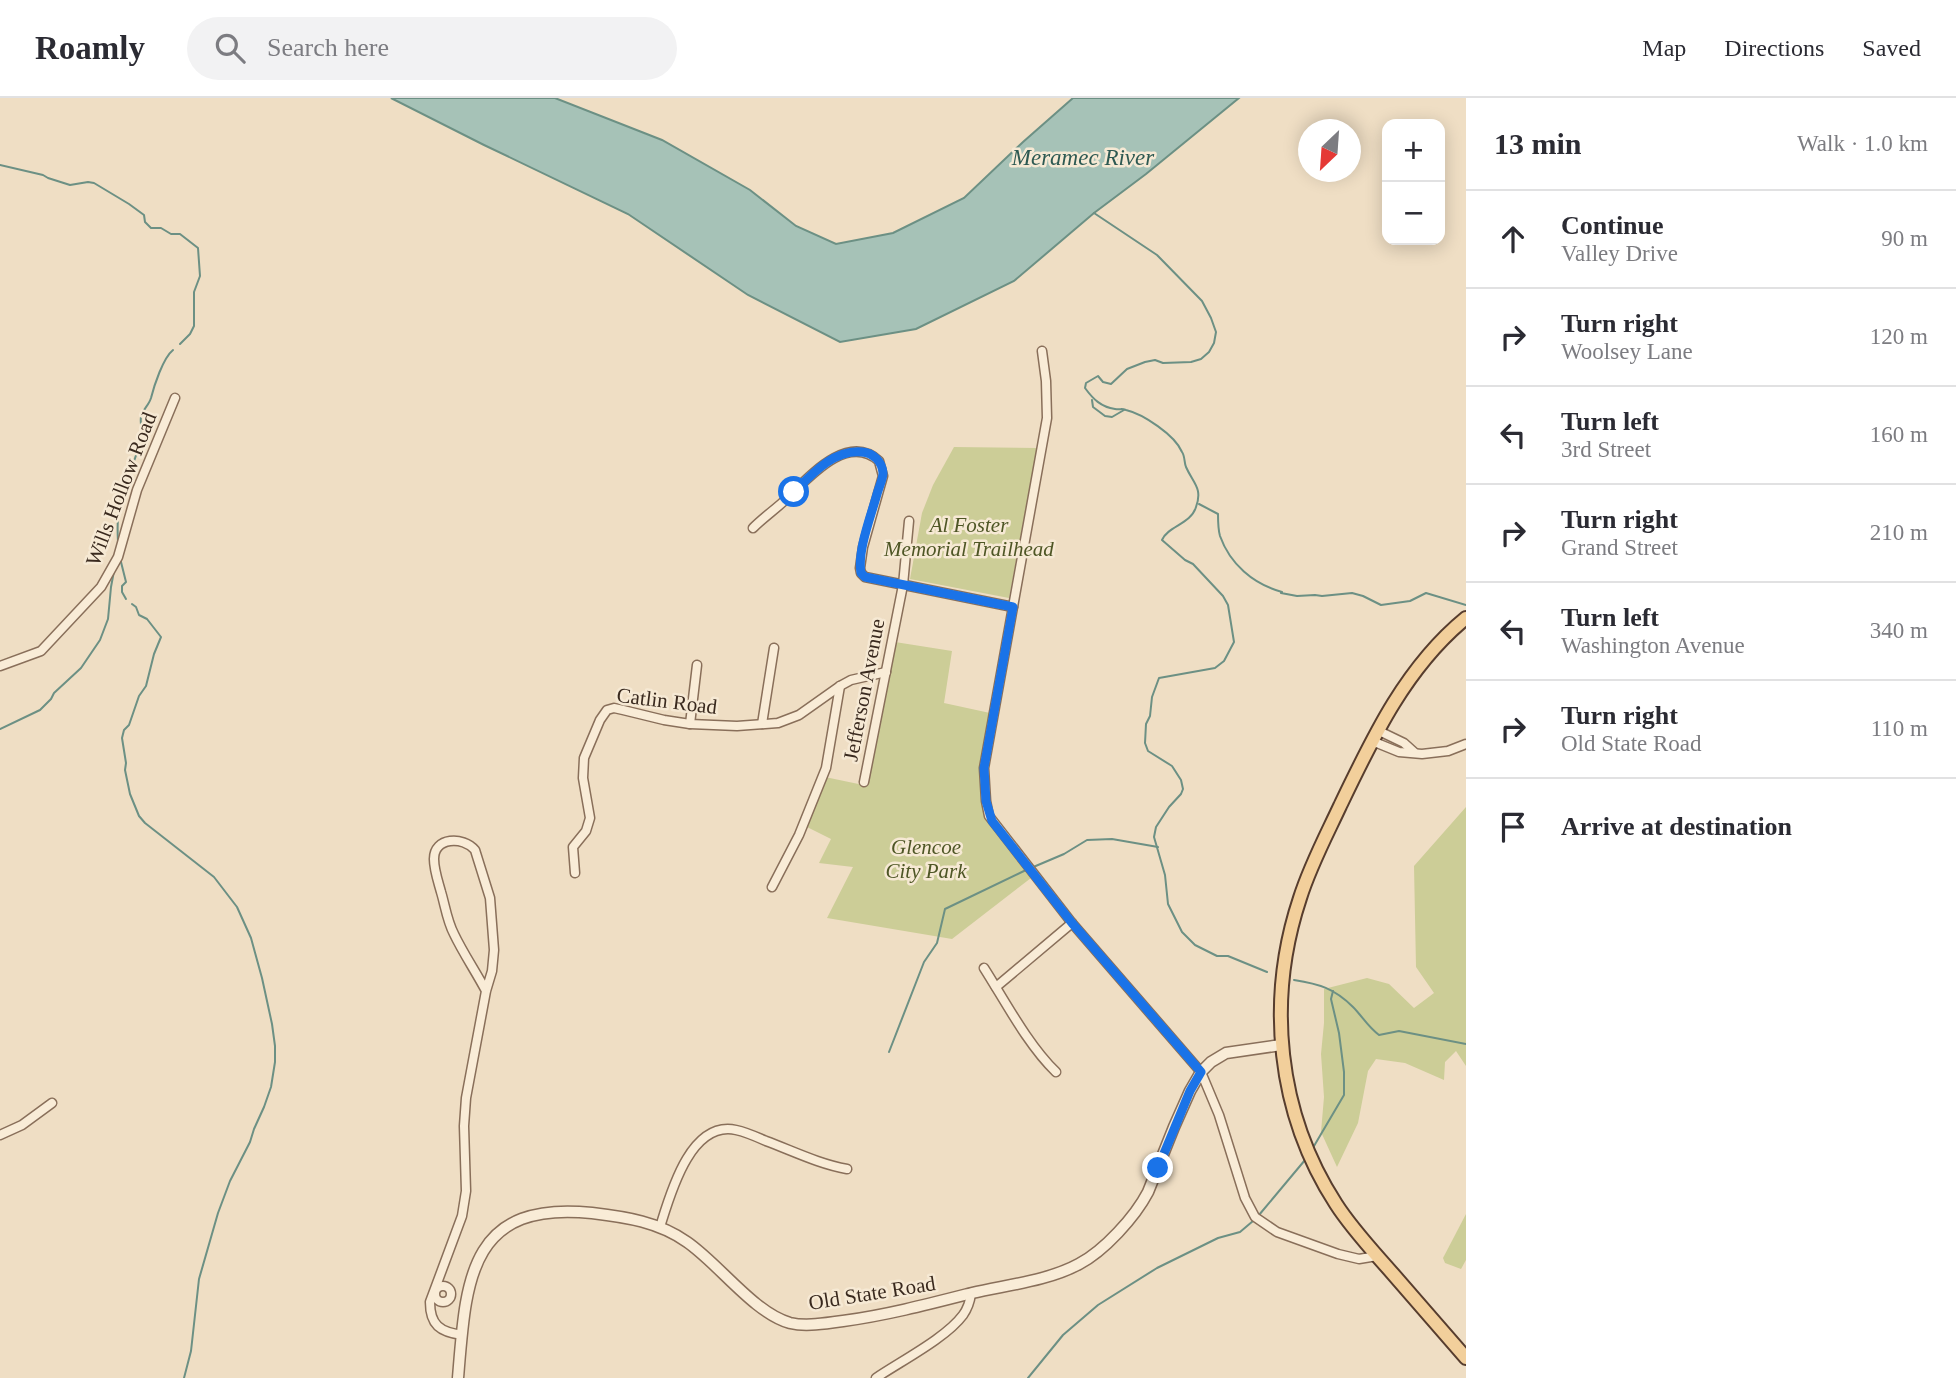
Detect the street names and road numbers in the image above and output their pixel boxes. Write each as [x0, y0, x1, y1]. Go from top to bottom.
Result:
street label: Wills Hollow Road [81, 408, 161, 569]
street label: Jefferson Avenue [838, 617, 890, 763]
street label: Catlin Road [615, 683, 719, 719]
street label: Old State Road [807, 1271, 938, 1315]

